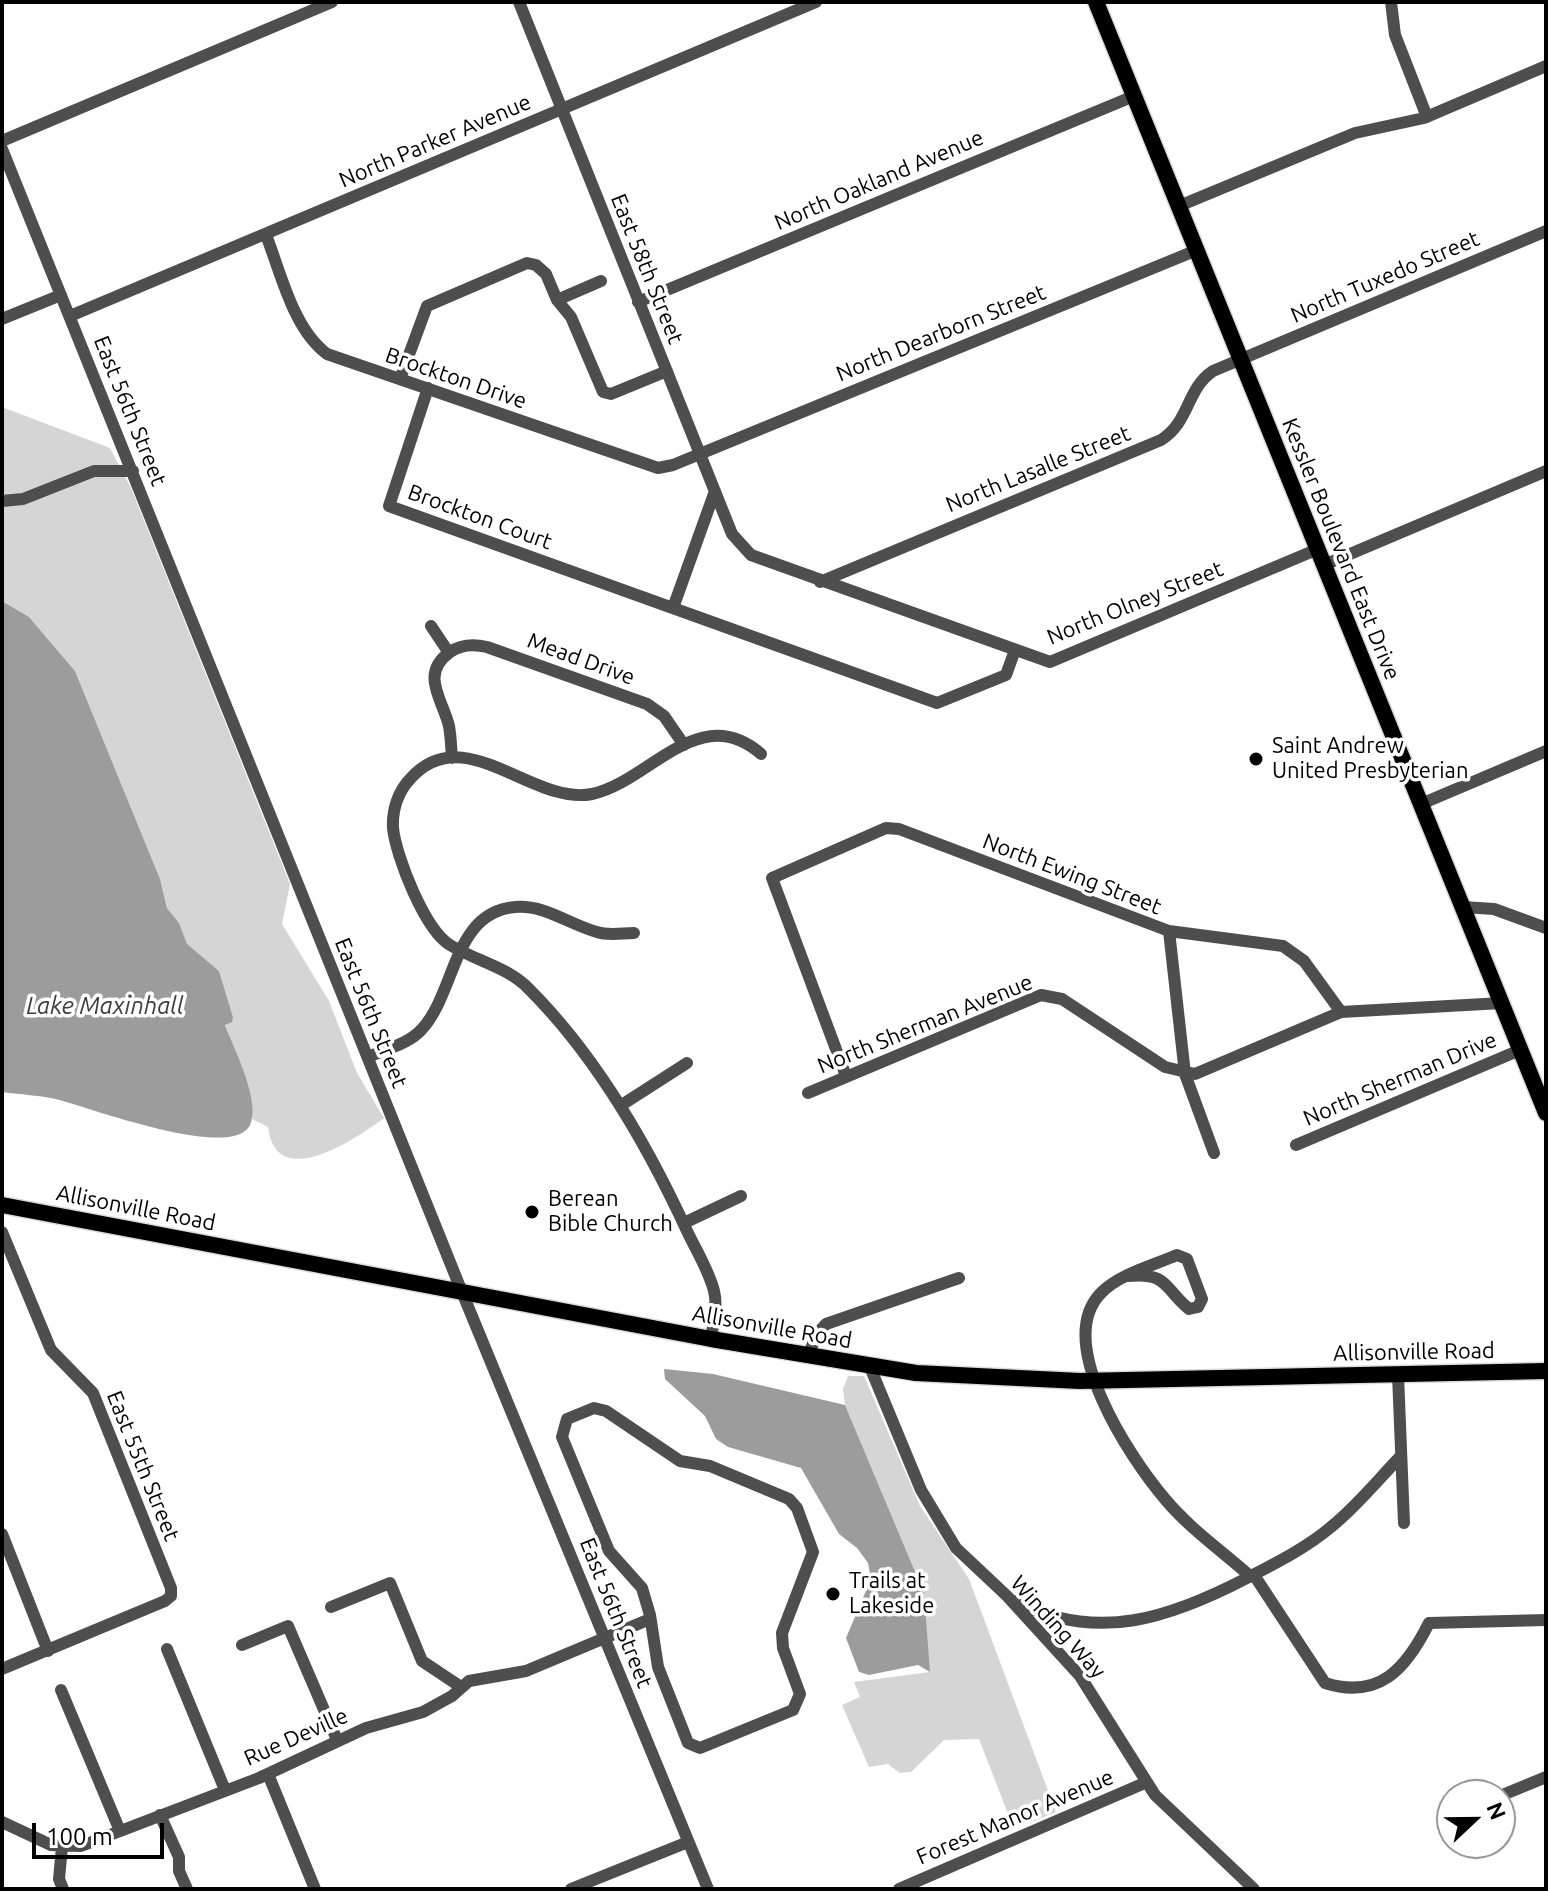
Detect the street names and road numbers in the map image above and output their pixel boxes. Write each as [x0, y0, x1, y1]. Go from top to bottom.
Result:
street label: North Parker Avenue [335, 89, 535, 193]
street label: North Oakland Avenue [771, 124, 987, 236]
street label: East 58th Street [605, 190, 689, 348]
street label: North Tuxedo Street [1287, 225, 1483, 329]
street label: North Dearborn Street [832, 279, 1050, 387]
street label: East 56th Street [88, 332, 172, 490]
street label: Brockton Drive [382, 341, 530, 415]
street label: Kessler Boulevard East Drive [1276, 414, 1406, 684]
street label: North Lasalle Street [942, 420, 1134, 518]
street label: Brockton Court [404, 479, 556, 555]
street label: North Olney Street [1043, 556, 1227, 650]
street label: Mead Drive [524, 627, 638, 691]
street label: North Ewing Street [979, 828, 1165, 920]
street label: East 56th Street [329, 934, 413, 1092]
street label: North Sherman Avenue [814, 969, 1036, 1079]
street label: North Sherman Drive [1299, 1026, 1501, 1132]
street label: Allisonville Road [54, 1180, 218, 1236]
street label: Allisonville Road [690, 1300, 854, 1354]
street label: Allisonville Road [1333, 1337, 1495, 1367]
street label: East 55th Street [101, 1387, 185, 1545]
street label: East 56th Street [574, 1534, 658, 1692]
street label: Winding Way [1005, 1570, 1111, 1684]
street label: Rue Deville [240, 1702, 352, 1772]
street label: Forest Manor Avenue [913, 1764, 1117, 1870]

